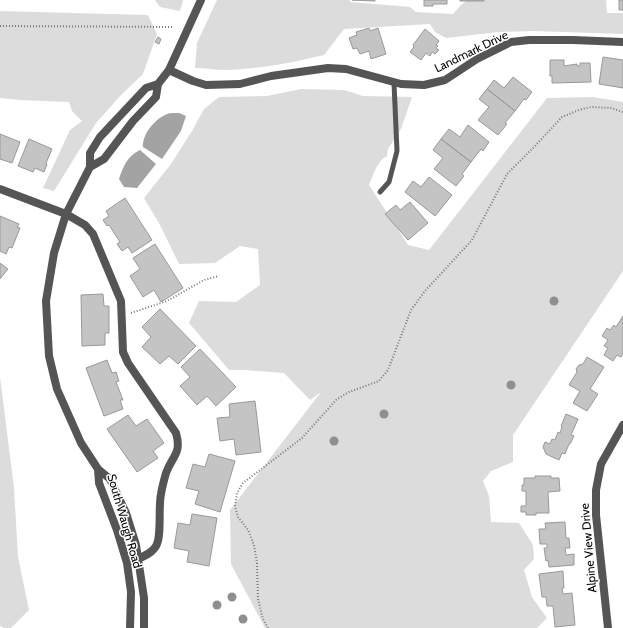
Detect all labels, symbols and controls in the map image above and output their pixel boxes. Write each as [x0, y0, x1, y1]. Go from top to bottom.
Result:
street label: Landmark Drive [432, 27, 510, 75]
street label: South Waugh Road [104, 472, 146, 570]
street label: Alpine View Drive [577, 503, 599, 593]

